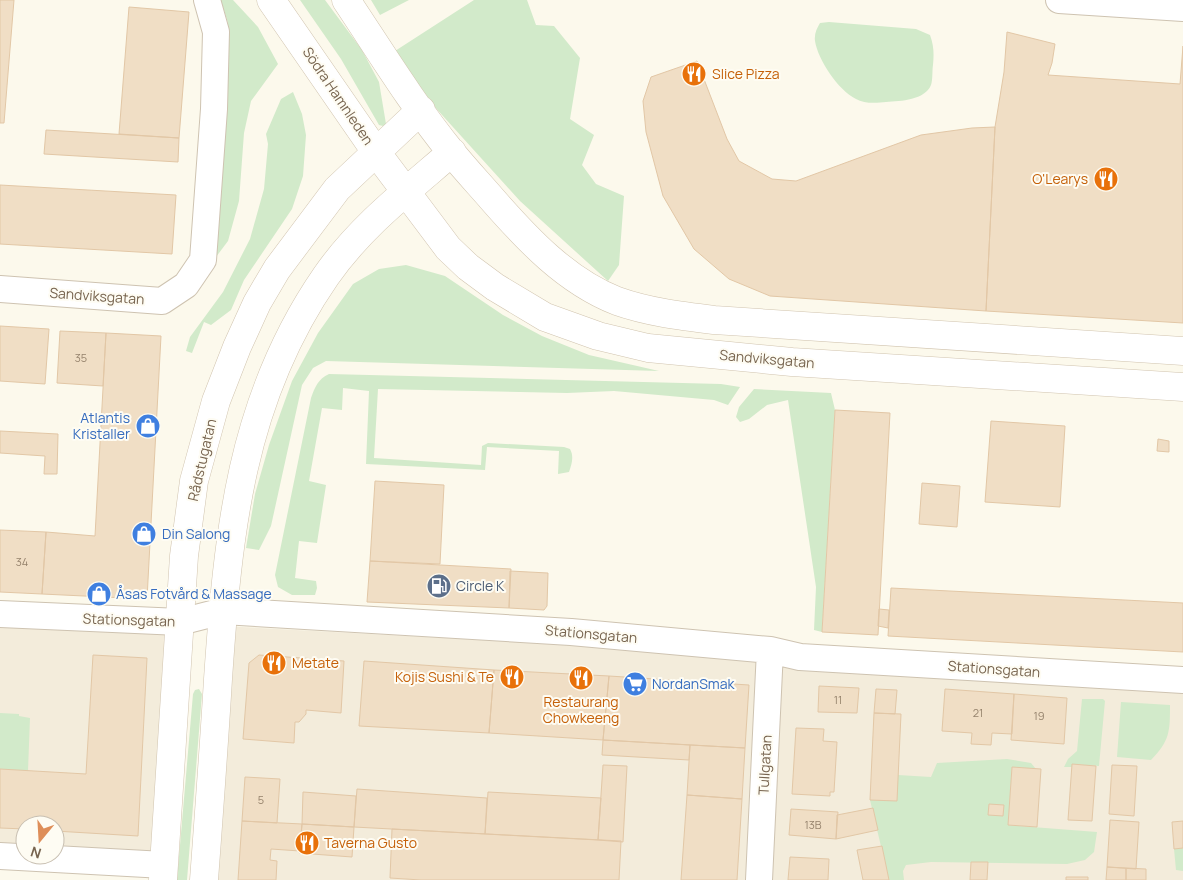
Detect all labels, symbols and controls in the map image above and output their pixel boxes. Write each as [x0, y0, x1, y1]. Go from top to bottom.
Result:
street label: Södra Hamnleden [299, 43, 378, 148]
restaurant icon: Slice Pizza [681, 61, 707, 87]
place label: Slice Pizza [712, 64, 780, 83]
restaurant icon: O'Learys [1093, 166, 1119, 192]
place label: O'Learys [1032, 169, 1088, 188]
street label: Sandviksgatan [49, 283, 145, 308]
street label: Sandviksgatan [719, 345, 815, 372]
house number: 35 [75, 350, 87, 365]
place label: Atlantis Kristaller [73, 408, 130, 443]
shop icon: Atlantis Kristaller [135, 413, 161, 439]
street label: Rådstugatan [183, 417, 220, 503]
shop icon: Din Salong [131, 521, 157, 547]
place label: Din Salong [162, 524, 230, 543]
house number: 34 [16, 554, 28, 569]
fuel station icon: Circle K [426, 573, 452, 599]
place label: Circle K [456, 576, 505, 595]
shop icon: Åsas Fotvård & Massage [86, 581, 112, 607]
place label: Åsas Fotvård & Massage [116, 584, 272, 603]
street label: Stationsgatan [82, 608, 176, 631]
street label: Stationsgatan [544, 620, 638, 647]
restaurant icon: Metate [261, 650, 287, 676]
place label: Metate [292, 653, 339, 672]
street label: Stationsgatan [947, 656, 1041, 681]
restaurant icon: Kojis Sushi & Te [499, 664, 525, 690]
restaurant icon: Restaurang Chowkeeng [568, 665, 594, 691]
place label: Kojis Sushi & Te [395, 667, 494, 686]
supermarket icon: NordanSmak [622, 671, 648, 697]
place label: NordanSmak [652, 674, 735, 693]
place label: Restaurang Chowkeeng [543, 692, 619, 727]
house number: 11 [834, 692, 842, 707]
house number: 21 [973, 705, 983, 720]
house number: 19 [1033, 708, 1045, 723]
street label: Tullgatan [753, 734, 776, 796]
house number: 5 [258, 792, 264, 807]
north arrow [15, 815, 65, 865]
house number: 13B [804, 817, 822, 832]
restaurant icon: Taverna Gusto [294, 830, 320, 856]
place label: Taverna Gusto [324, 833, 417, 852]
text: N [28, 842, 44, 863]

